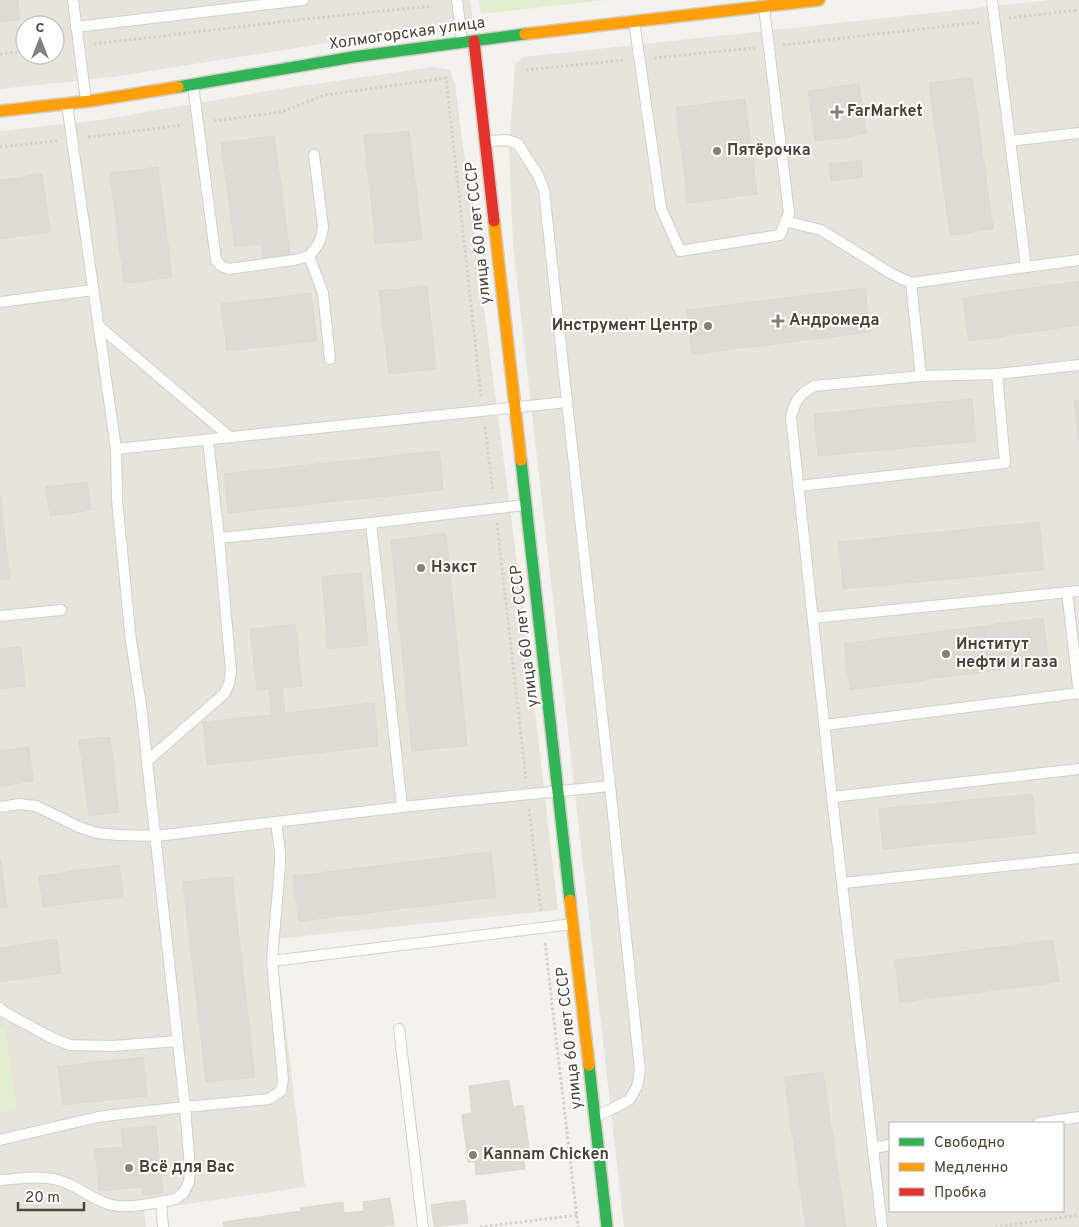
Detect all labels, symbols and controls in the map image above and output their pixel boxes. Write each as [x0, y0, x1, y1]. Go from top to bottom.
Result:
street label: Холмогорская улица [328, 13, 486, 55]
north arrow [15, 15, 65, 65]
text: С [36, 20, 45, 37]
place label: FarMarket [847, 102, 923, 122]
marker: FarMarket [831, 106, 843, 118]
place label: Пятёрочка [727, 141, 811, 161]
marker: Пятёрочка [711, 145, 723, 157]
street label: улица 60 лет СССР [462, 161, 496, 305]
place label: Андромеда [789, 311, 880, 331]
marker: Андромеда [771, 314, 785, 328]
place label: Инструмент Центр [552, 316, 698, 336]
marker: Инструмент Центр [702, 320, 714, 332]
place label: Нэкст [431, 558, 477, 578]
marker: Нэкст [415, 562, 427, 574]
street label: улица 60 лет СССР [506, 564, 544, 708]
place label: Институт нефти и газа [956, 635, 1058, 673]
marker: Институт нефти и газа [940, 648, 952, 660]
street label: улица 60 лет СССР [553, 966, 587, 1110]
legend [889, 1122, 1064, 1212]
text: Свободно [934, 1134, 1005, 1153]
place label: Kannam Chicken [483, 1145, 609, 1165]
marker: Kannam Chicken [467, 1149, 479, 1161]
place label: Всё для Вас [139, 1158, 235, 1178]
text: Медленно [934, 1159, 1008, 1178]
marker: Всё для Вас [123, 1162, 135, 1174]
scale bar [18, 1180, 84, 1212]
text: Пробка [934, 1184, 986, 1203]
text: 20 m [25, 1189, 60, 1208]

